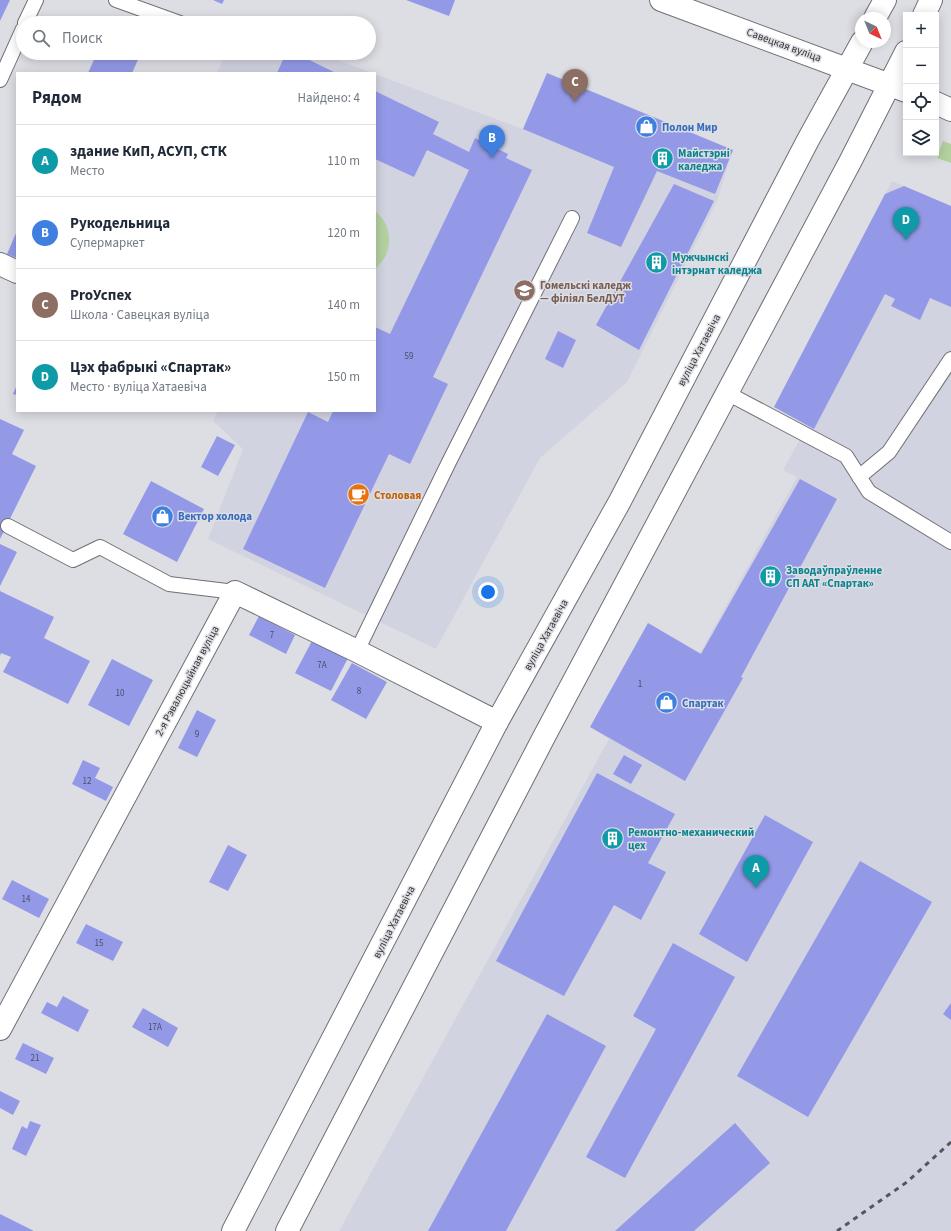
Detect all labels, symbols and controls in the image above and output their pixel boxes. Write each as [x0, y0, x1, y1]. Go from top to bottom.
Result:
north arrow [855, 12, 891, 48]
map controls [903, 12, 939, 156]
button: + [903, 12, 939, 48]
search box [16, 16, 376, 60]
street label: Савецкая вуліца [744, 25, 824, 65]
icon: search [30, 27, 52, 49]
text: Поиск [62, 28, 103, 49]
button: − [903, 48, 939, 84]
pin: C [562, 69, 588, 102]
button: locate [903, 84, 939, 120]
text: Рядом [32, 86, 82, 110]
text: Найдено: 4 [298, 89, 360, 107]
shop icon: Полон Мир [633, 114, 659, 140]
place label: Полон Мир [662, 120, 718, 135]
button: layers [903, 120, 939, 156]
pin: B [479, 125, 505, 158]
text: здание КиП, АСУП, СТК [70, 141, 227, 162]
building icon: Майстэрні каледжа [649, 146, 675, 172]
place label: Майстэрні каледжа [678, 146, 730, 174]
text: A [41, 152, 49, 170]
text: 110 m [327, 152, 360, 170]
text: Место [70, 162, 105, 180]
pin: D [893, 207, 919, 240]
text: Рукодельница [70, 213, 170, 234]
text: B [41, 224, 49, 242]
text: 120 m [327, 224, 360, 242]
text: Супермаркет [70, 234, 145, 252]
building icon: Мужчынскі інтэрнат каледжа [643, 250, 669, 276]
place label: Мужчынскі інтэрнат каледжа [672, 250, 762, 278]
school or university icon: Гомельскі каледж — філіял БелДУТ [511, 278, 537, 304]
place label: Гомельскі каледж — філіял БелДУТ [540, 278, 631, 306]
text: ProУспех [70, 285, 132, 306]
text: C [41, 296, 49, 314]
text: 140 m [327, 296, 360, 314]
text: Школа · Савецкая вуліца [70, 306, 209, 324]
street label: вуліца Хатаевіча [674, 311, 724, 389]
house number: 59 [405, 350, 414, 363]
text: Цэх фабрыкі «Спартак» [70, 357, 231, 378]
text: D [41, 368, 49, 386]
text: 150 m [327, 368, 360, 386]
text: Место · вуліца Хатаевіча [70, 378, 207, 396]
cafe icon: Столовая [346, 482, 372, 508]
place label: Столовая [374, 488, 421, 503]
shop icon: Вектор холода [150, 503, 176, 529]
place label: Вектор холода [178, 509, 252, 524]
building icon: Заводаўпраўленне СП ААТ «Спартак» [757, 563, 783, 589]
place label: Заводаўпраўленне СП ААТ «Спартак» [786, 563, 883, 591]
your location [478, 582, 498, 602]
street label: вуліца Хатаевіча [520, 597, 572, 673]
street label: 2-я Рэвалюцыйная вуліца [151, 623, 223, 739]
house number: 7 [270, 629, 275, 642]
house number: 7А [317, 659, 327, 672]
house number: 1 [638, 678, 642, 691]
house number: 8 [357, 685, 362, 698]
house number: 10 [116, 687, 125, 700]
shop icon: Спартак [653, 690, 679, 716]
place label: Спартак [682, 696, 724, 711]
house number: 9 [195, 728, 200, 741]
house number: 12 [83, 775, 92, 788]
building icon: Ремонтно-механический цех [599, 825, 625, 851]
place label: Ремонтно-механический цех [628, 825, 754, 853]
pin: A [743, 855, 769, 888]
street label: вуліца Хатаевіча [369, 883, 419, 961]
house number: 14 [22, 893, 31, 906]
house number: 15 [95, 937, 104, 950]
house number: 17А [148, 1021, 162, 1034]
house number: 21 [31, 1052, 39, 1065]

